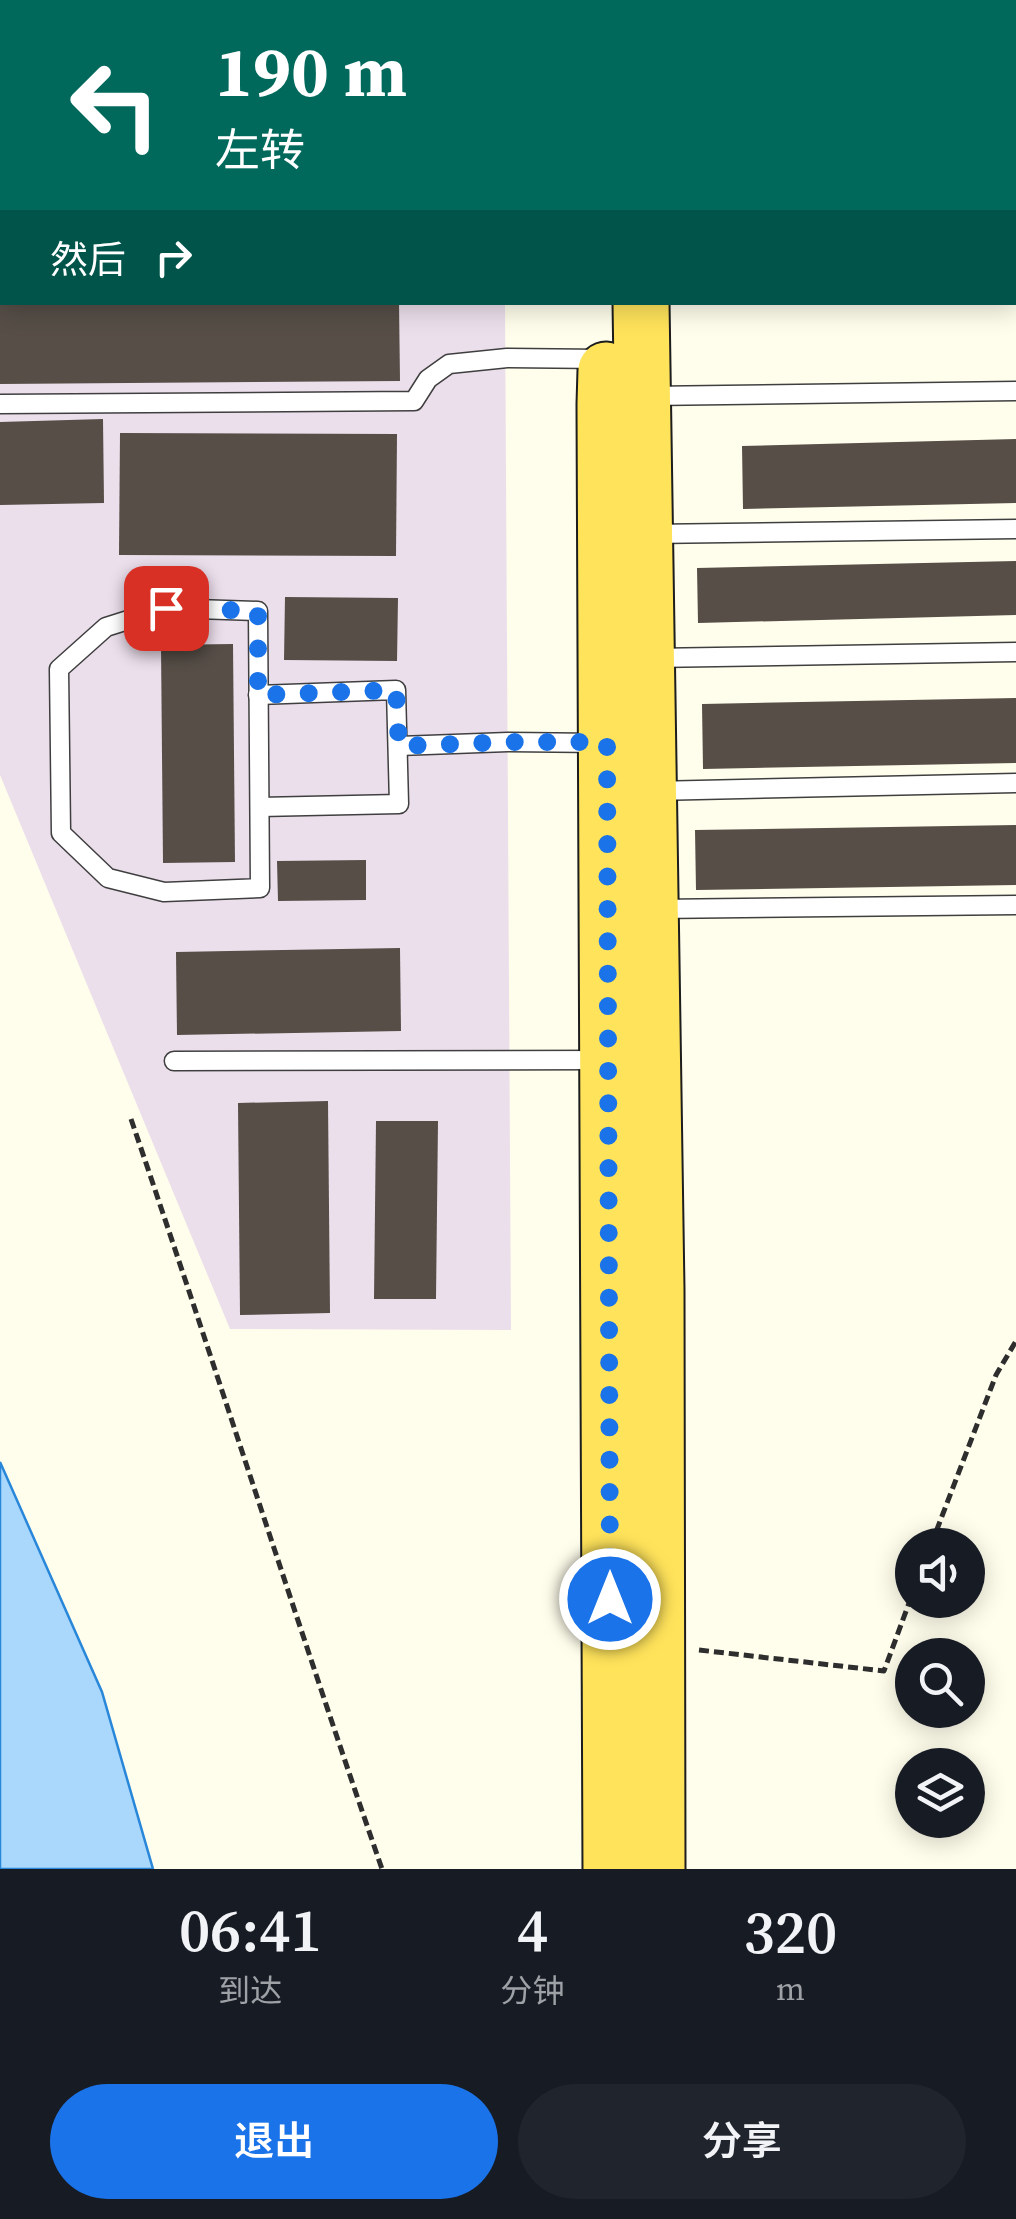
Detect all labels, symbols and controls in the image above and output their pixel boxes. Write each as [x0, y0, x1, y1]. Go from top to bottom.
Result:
text: 190 m [215, 23, 407, 119]
icon: left [50, 40, 180, 170]
text: 左转 [215, 119, 305, 181]
icon: right [146, 230, 201, 285]
text: 然后 [50, 234, 126, 286]
pin [124, 566, 209, 651]
icon: arrive [139, 581, 194, 636]
map controls [895, 1528, 985, 1838]
button: sound [895, 1528, 985, 1618]
position arrow [558, 1547, 662, 1651]
button: search [895, 1638, 985, 1728]
button: layers [895, 1748, 985, 1838]
text: 06:41 [179, 1889, 322, 1971]
text: 4 [517, 1889, 548, 1971]
text: 320 [744, 1891, 837, 1973]
text: m [776, 1967, 805, 2011]
text: 到达 [218, 1969, 282, 2013]
text: 分钟 [501, 1969, 565, 2013]
button: 退出 [50, 2084, 498, 2199]
button: 分享 [518, 2084, 966, 2199]

